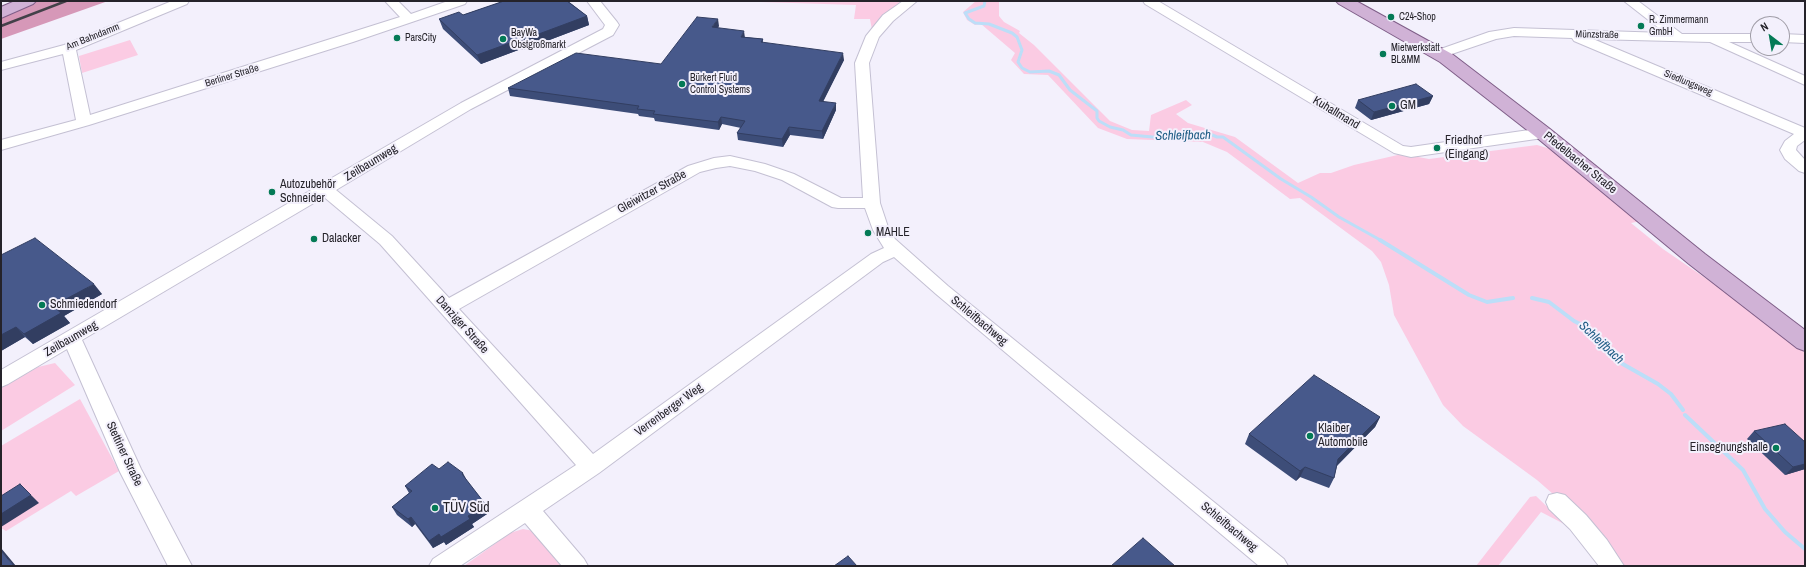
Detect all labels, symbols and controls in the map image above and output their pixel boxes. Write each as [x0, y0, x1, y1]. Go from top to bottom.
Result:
place label: C24-Shop [1399, 11, 1436, 23]
marker: C24-Shop [1386, 12, 1396, 22]
place label: R. Zimmermann GmbH [1649, 14, 1708, 38]
north arrow [1750, 16, 1790, 56]
text: N [1758, 19, 1771, 34]
street label: Am Bahndamm [65, 21, 121, 53]
marker: R. Zimmermann GmbH [1636, 21, 1646, 31]
place label: BayWa Obstgroßmarkt [511, 27, 566, 50]
street label: Münzstraße [1575, 29, 1619, 41]
place label: ParsCity [405, 32, 436, 44]
marker: ParsCity [392, 33, 402, 43]
marker: BayWa Obstgroßmarkt [498, 34, 508, 44]
place label: Mietwerkstatt BL&MM [1391, 42, 1440, 66]
marker: Mietwerkstatt BL&MM [1378, 49, 1388, 59]
street label: Berliner Straße [204, 62, 260, 90]
street label: Siedlungsweg [1662, 67, 1714, 99]
place label: Bürkert Fluid Control Systems [690, 72, 750, 96]
marker: Bürkert Fluid Control Systems [677, 79, 687, 89]
street label: Kuhallmand [1310, 93, 1362, 133]
place label: GM [1400, 99, 1416, 113]
marker: GM [1387, 101, 1397, 111]
water label: Schleifbach [1155, 128, 1211, 144]
street label: Pfedelbacher Straße [1540, 129, 1620, 197]
place label: Friedhof (Eingang) [1445, 134, 1488, 162]
street label: Zeilbaumweg [342, 142, 400, 184]
marker: Friedhof (Eingang) [1432, 143, 1442, 153]
street label: Gleiwitzer Straße [615, 167, 689, 217]
place label: Autozubehör Schneider [280, 178, 336, 206]
marker: Autozubehör Schneider [267, 187, 277, 197]
place label: MAHLE [876, 226, 910, 240]
marker: MAHLE [863, 228, 873, 238]
place label: Dalacker [322, 232, 361, 246]
marker: Dalacker [309, 234, 319, 244]
street label: Danziger Straße [432, 293, 492, 357]
street label: Schleifbachweg [948, 293, 1010, 349]
place label: Schmiedendorf [50, 298, 117, 312]
marker: Schmiedendorf [37, 300, 47, 310]
street label: Zeilbaumweg [42, 318, 100, 360]
water label: Schleifbach [1575, 318, 1627, 368]
street label: Verrenberger Weg [632, 381, 706, 439]
street label: Stettiner Straße [103, 419, 145, 489]
place label: Klaiber Automobile [1318, 422, 1368, 450]
marker: Klaiber Automobile [1305, 431, 1315, 441]
place label: Einsegnungshalle [1690, 441, 1768, 455]
marker: Einsegnungshalle [1771, 443, 1781, 453]
street label: Schleifbachweg [1198, 499, 1260, 555]
place label: TÜV Süd [443, 500, 490, 516]
marker: TÜV Süd [430, 503, 440, 513]

